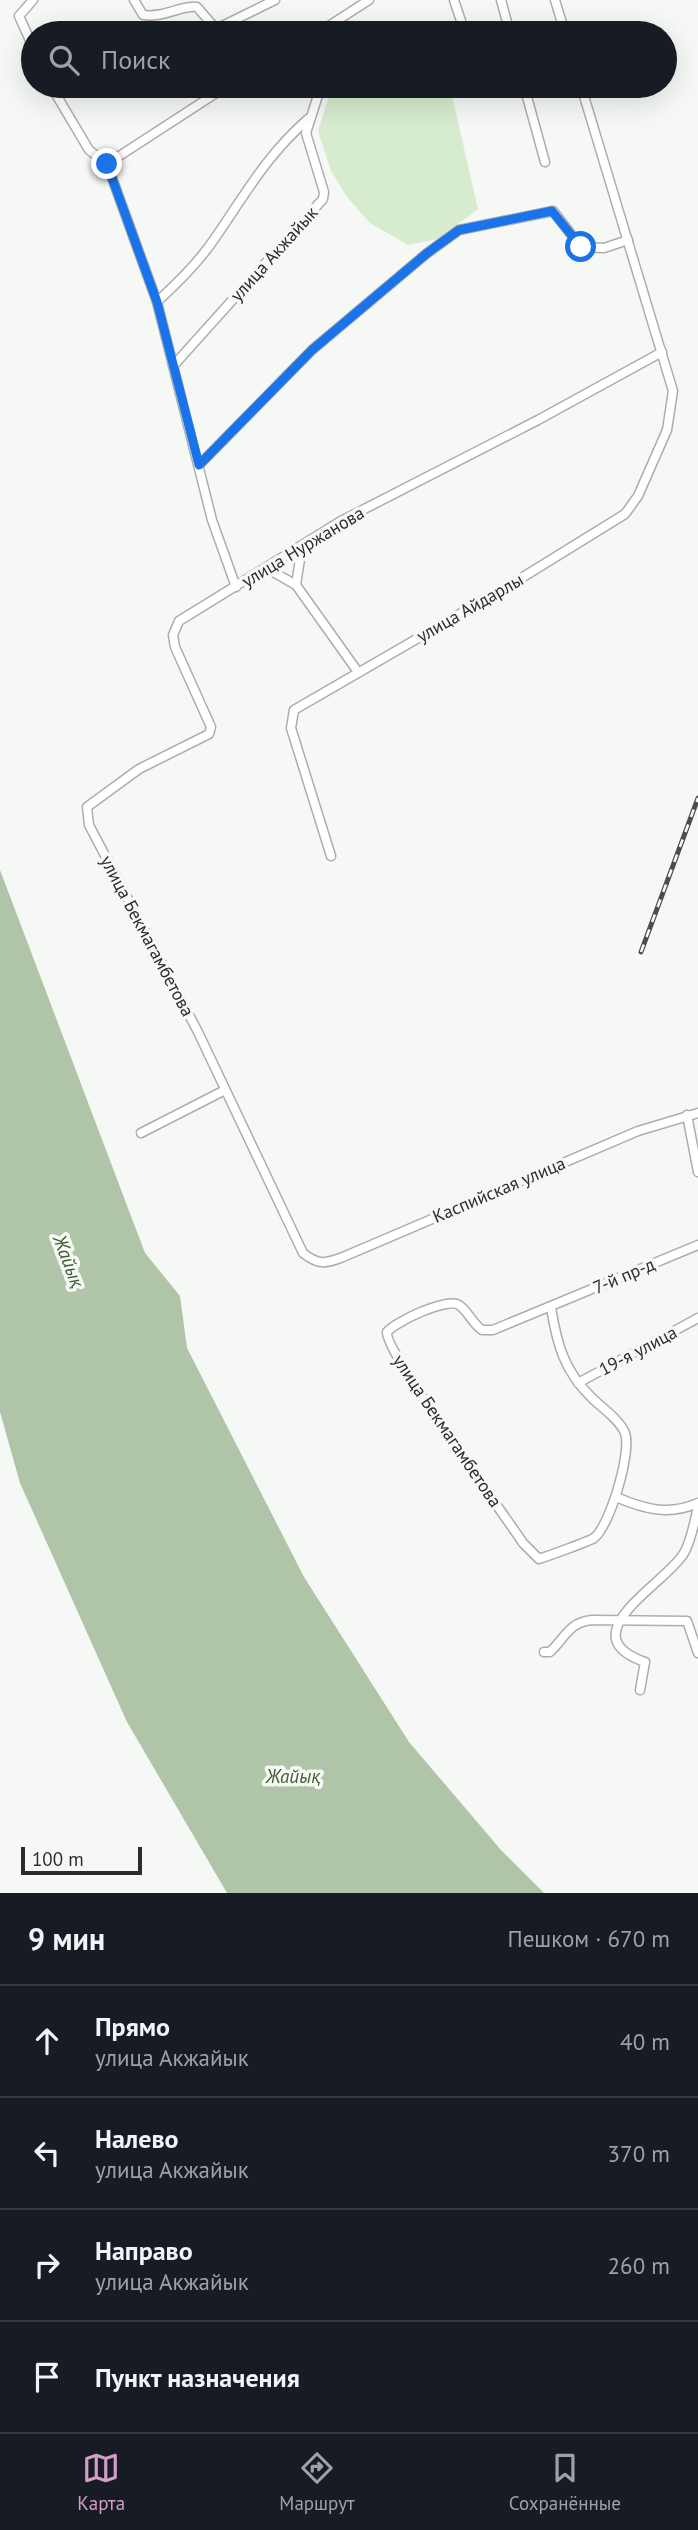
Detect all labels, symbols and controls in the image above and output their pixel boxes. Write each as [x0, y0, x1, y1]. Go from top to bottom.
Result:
search box [21, 21, 677, 98]
icon: search [45, 41, 83, 79]
text: Поиск [101, 43, 170, 76]
route end [91, 148, 122, 179]
street label: улица Акжайык [225, 201, 323, 306]
route start [565, 231, 596, 262]
street label: улица Нуржанова [237, 501, 368, 592]
street label: улица Айдарлы [412, 568, 527, 647]
street label: улица Бекмагамбетова [95, 851, 200, 1020]
street label: Каспийская улица [429, 1151, 569, 1228]
water label: Жайық [48, 1231, 90, 1292]
street label: 7-й пр-д [590, 1252, 658, 1299]
street label: 19-я улица [595, 1320, 681, 1381]
street label: улица Бекмагамбетова [388, 1350, 507, 1511]
water label: Жайық [265, 1764, 321, 1788]
scale bar [21, 1844, 142, 1876]
text: 100 m [32, 1847, 84, 1871]
text: 9 мин [28, 1919, 105, 1958]
text: Пешком · 670 m [507, 1924, 670, 1953]
text: Прямо [95, 2010, 170, 2043]
icon: ahead [28, 2022, 66, 2060]
text: 40 m [620, 2027, 670, 2056]
text: улица Акжайык [95, 2043, 249, 2072]
text: Налево [95, 2122, 179, 2155]
icon: left [28, 2134, 66, 2172]
text: 370 m [608, 2139, 670, 2168]
text: улица Акжайык [95, 2155, 249, 2184]
text: Направо [95, 2234, 193, 2267]
icon: right [28, 2246, 66, 2284]
text: 260 m [608, 2251, 670, 2280]
text: улица Акжайык [95, 2267, 249, 2296]
icon: arrive [28, 2358, 66, 2396]
text: Пункт назначения [95, 2361, 300, 2394]
tab: Карта [77, 2449, 125, 2515]
tab: Маршрут [279, 2449, 355, 2515]
tab: Сохранённые [509, 2449, 621, 2515]

